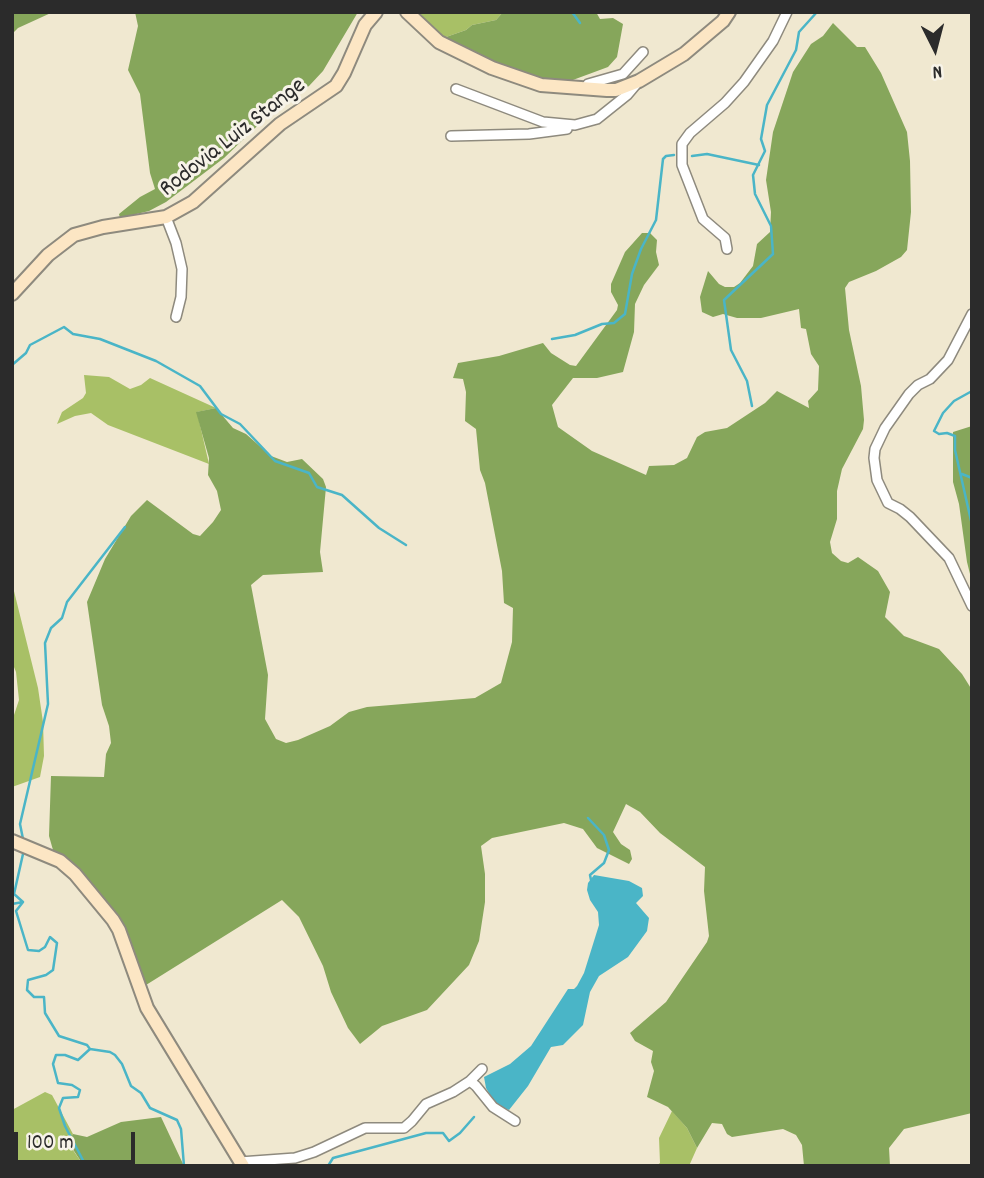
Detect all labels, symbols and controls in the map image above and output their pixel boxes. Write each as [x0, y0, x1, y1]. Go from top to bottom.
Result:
north arrow [900, 14, 970, 84]
text: N [931, 56, 943, 84]
street label: Rodovia Luiz Stange [155, 73, 313, 205]
scale bar [18, 1118, 138, 1162]
text: 100 m [27, 1129, 74, 1159]

